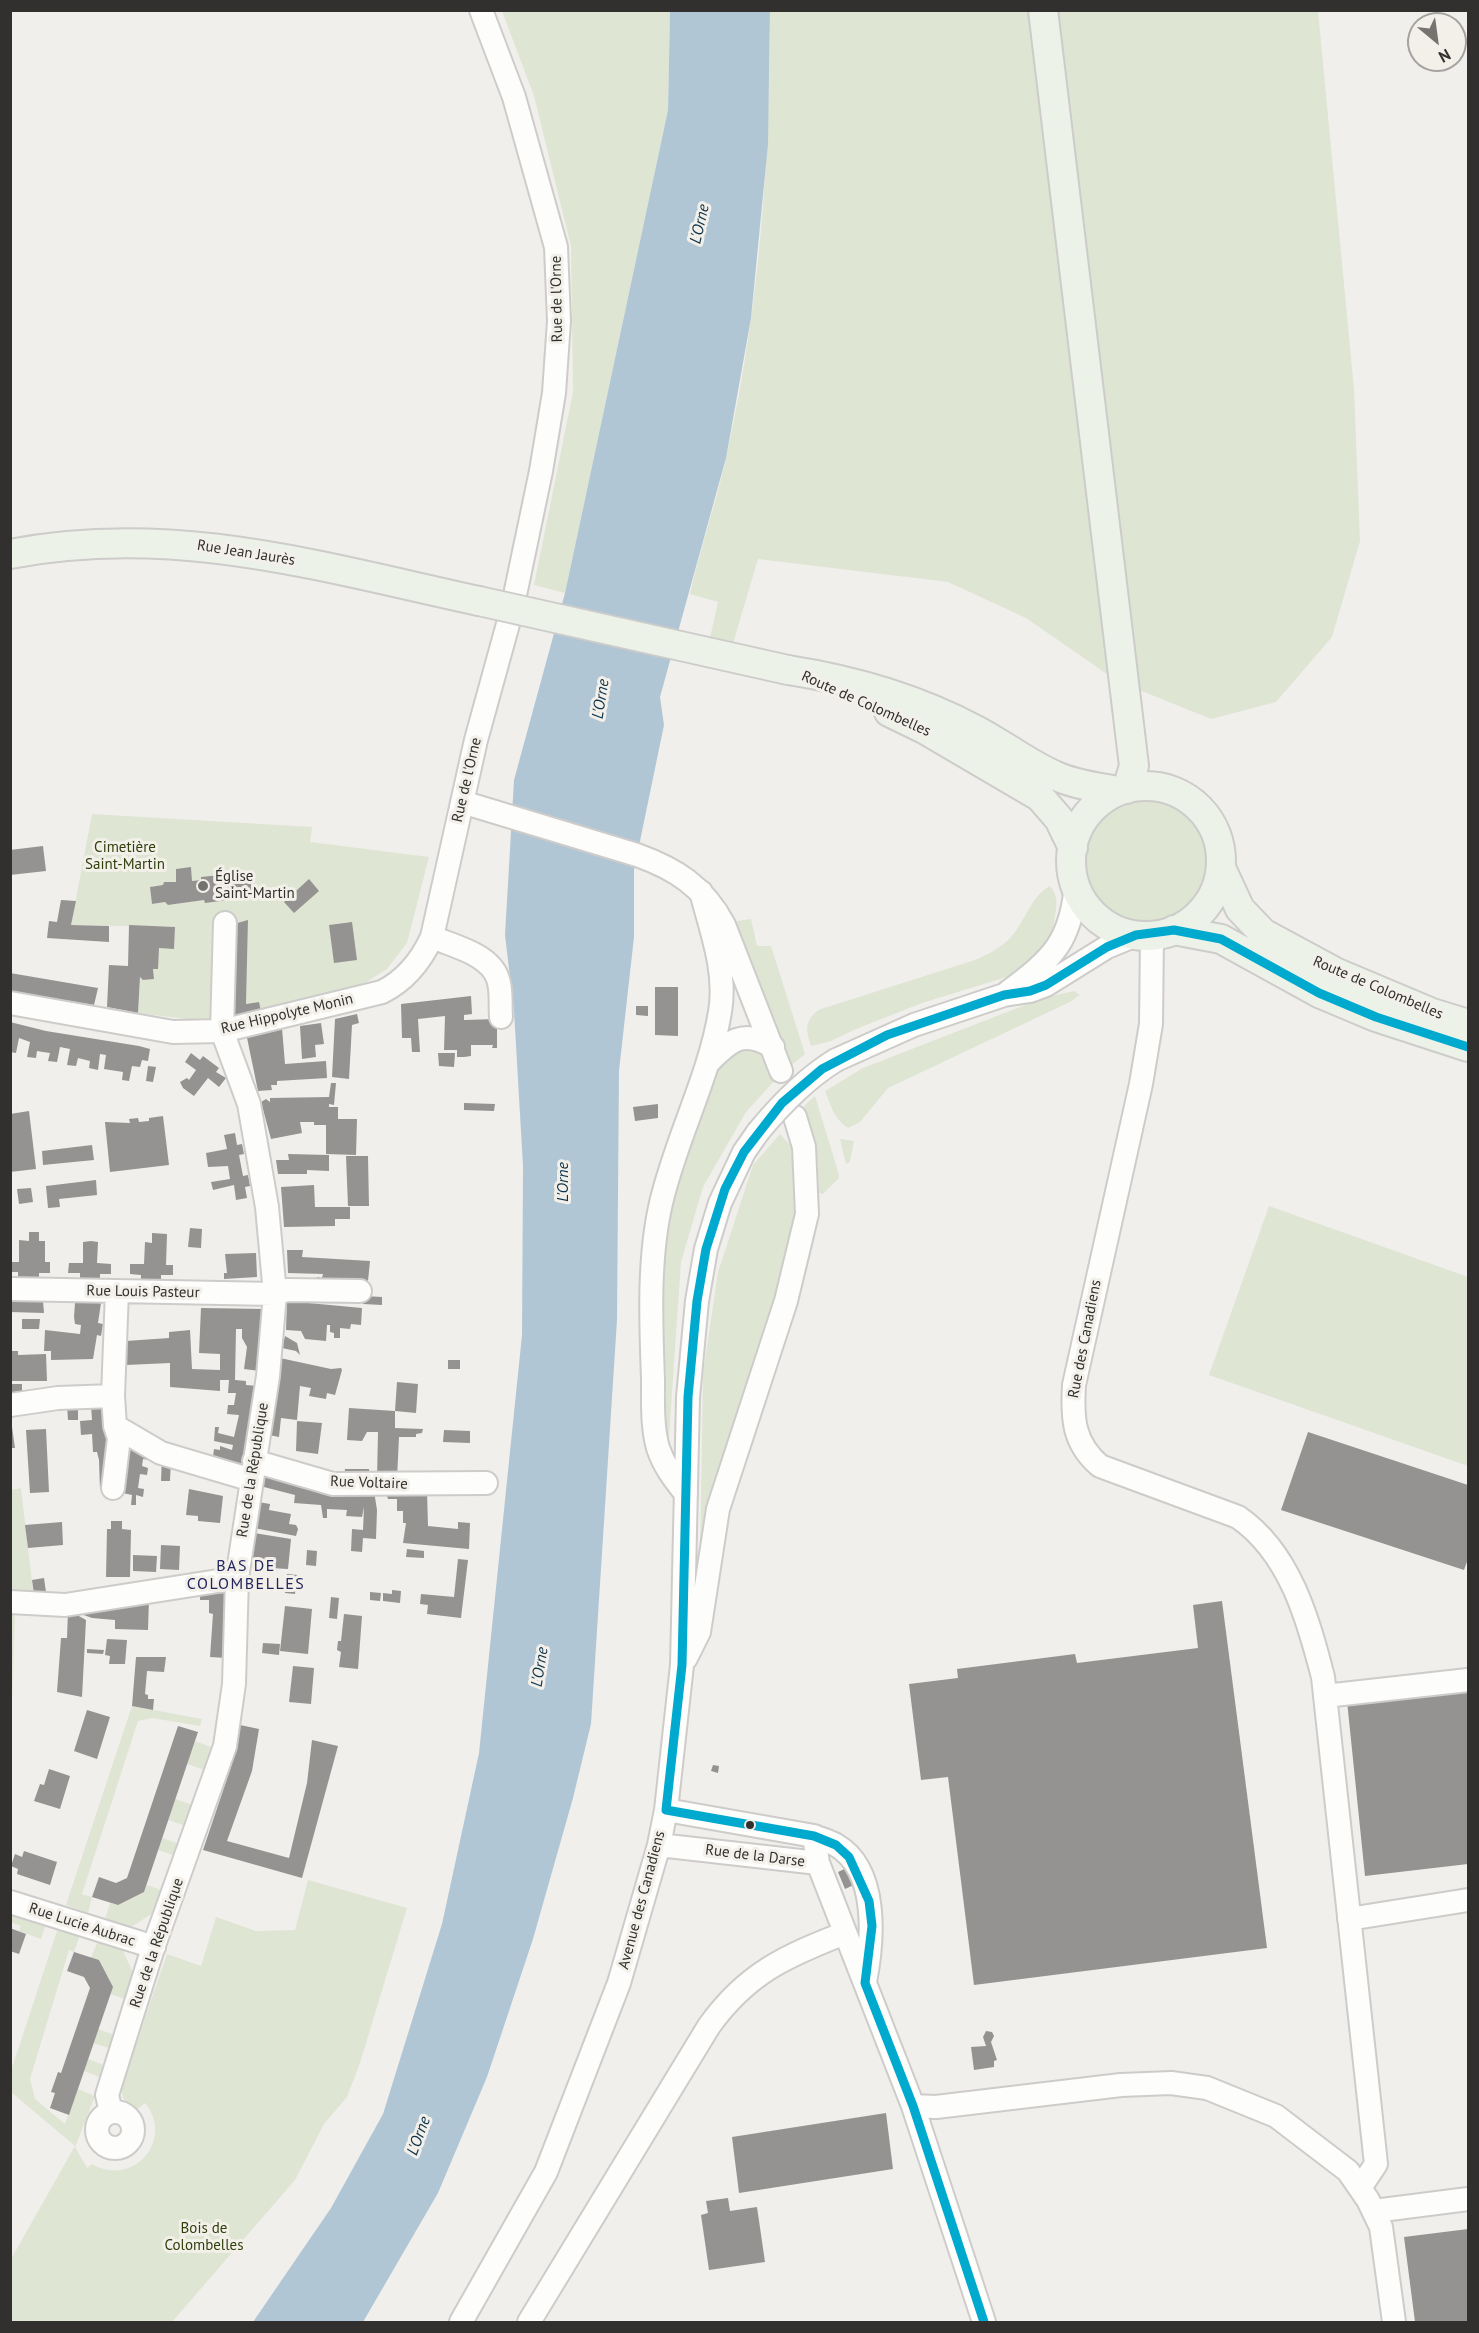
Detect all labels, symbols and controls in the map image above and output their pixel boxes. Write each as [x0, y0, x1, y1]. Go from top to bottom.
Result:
north arrow [1407, 12, 1467, 72]
text: N [1435, 45, 1454, 67]
water label: L'Orne [686, 202, 714, 246]
street label: Rue de l'Orne [547, 256, 567, 342]
street label: Rue Jean Jaurès [196, 536, 296, 570]
street label: Route de Colombelles [799, 667, 933, 741]
water label: L'Orne [588, 678, 614, 720]
street label: Rue de l'Orne [449, 736, 485, 824]
park label: Cimetière Saint-Martin [85, 839, 165, 874]
place label: Église Saint-Martin [215, 868, 295, 903]
marker: Église Saint-Martin [196, 879, 210, 893]
street label: Route de Colombelles [1310, 952, 1446, 1024]
street label: Rue Hippolyte Monin [219, 990, 355, 1038]
water label: L'Orne [553, 1162, 573, 1202]
street label: Rue des Canadiens [1065, 1278, 1105, 1400]
street label: Rue Louis Pasteur [86, 1282, 200, 1302]
street label: Rue de la République [233, 1401, 273, 1539]
street label: Rue Voltaire [330, 1473, 408, 1493]
district label: BAS DE COLOMBELLES [187, 1556, 305, 1594]
water label: L'Orne [527, 1646, 553, 1688]
unlabelled marker [744, 1819, 756, 1831]
street label: Avenue des Canadiens [615, 1829, 669, 1971]
street label: Rue de la Darse [704, 1841, 806, 1871]
street label: Rue de la République [126, 1876, 188, 2010]
street label: Rue Lucie Aubrac [27, 1899, 137, 1951]
water label: L'Orne [403, 2114, 435, 2158]
park label: Bois de Colombelles [164, 2220, 244, 2255]

